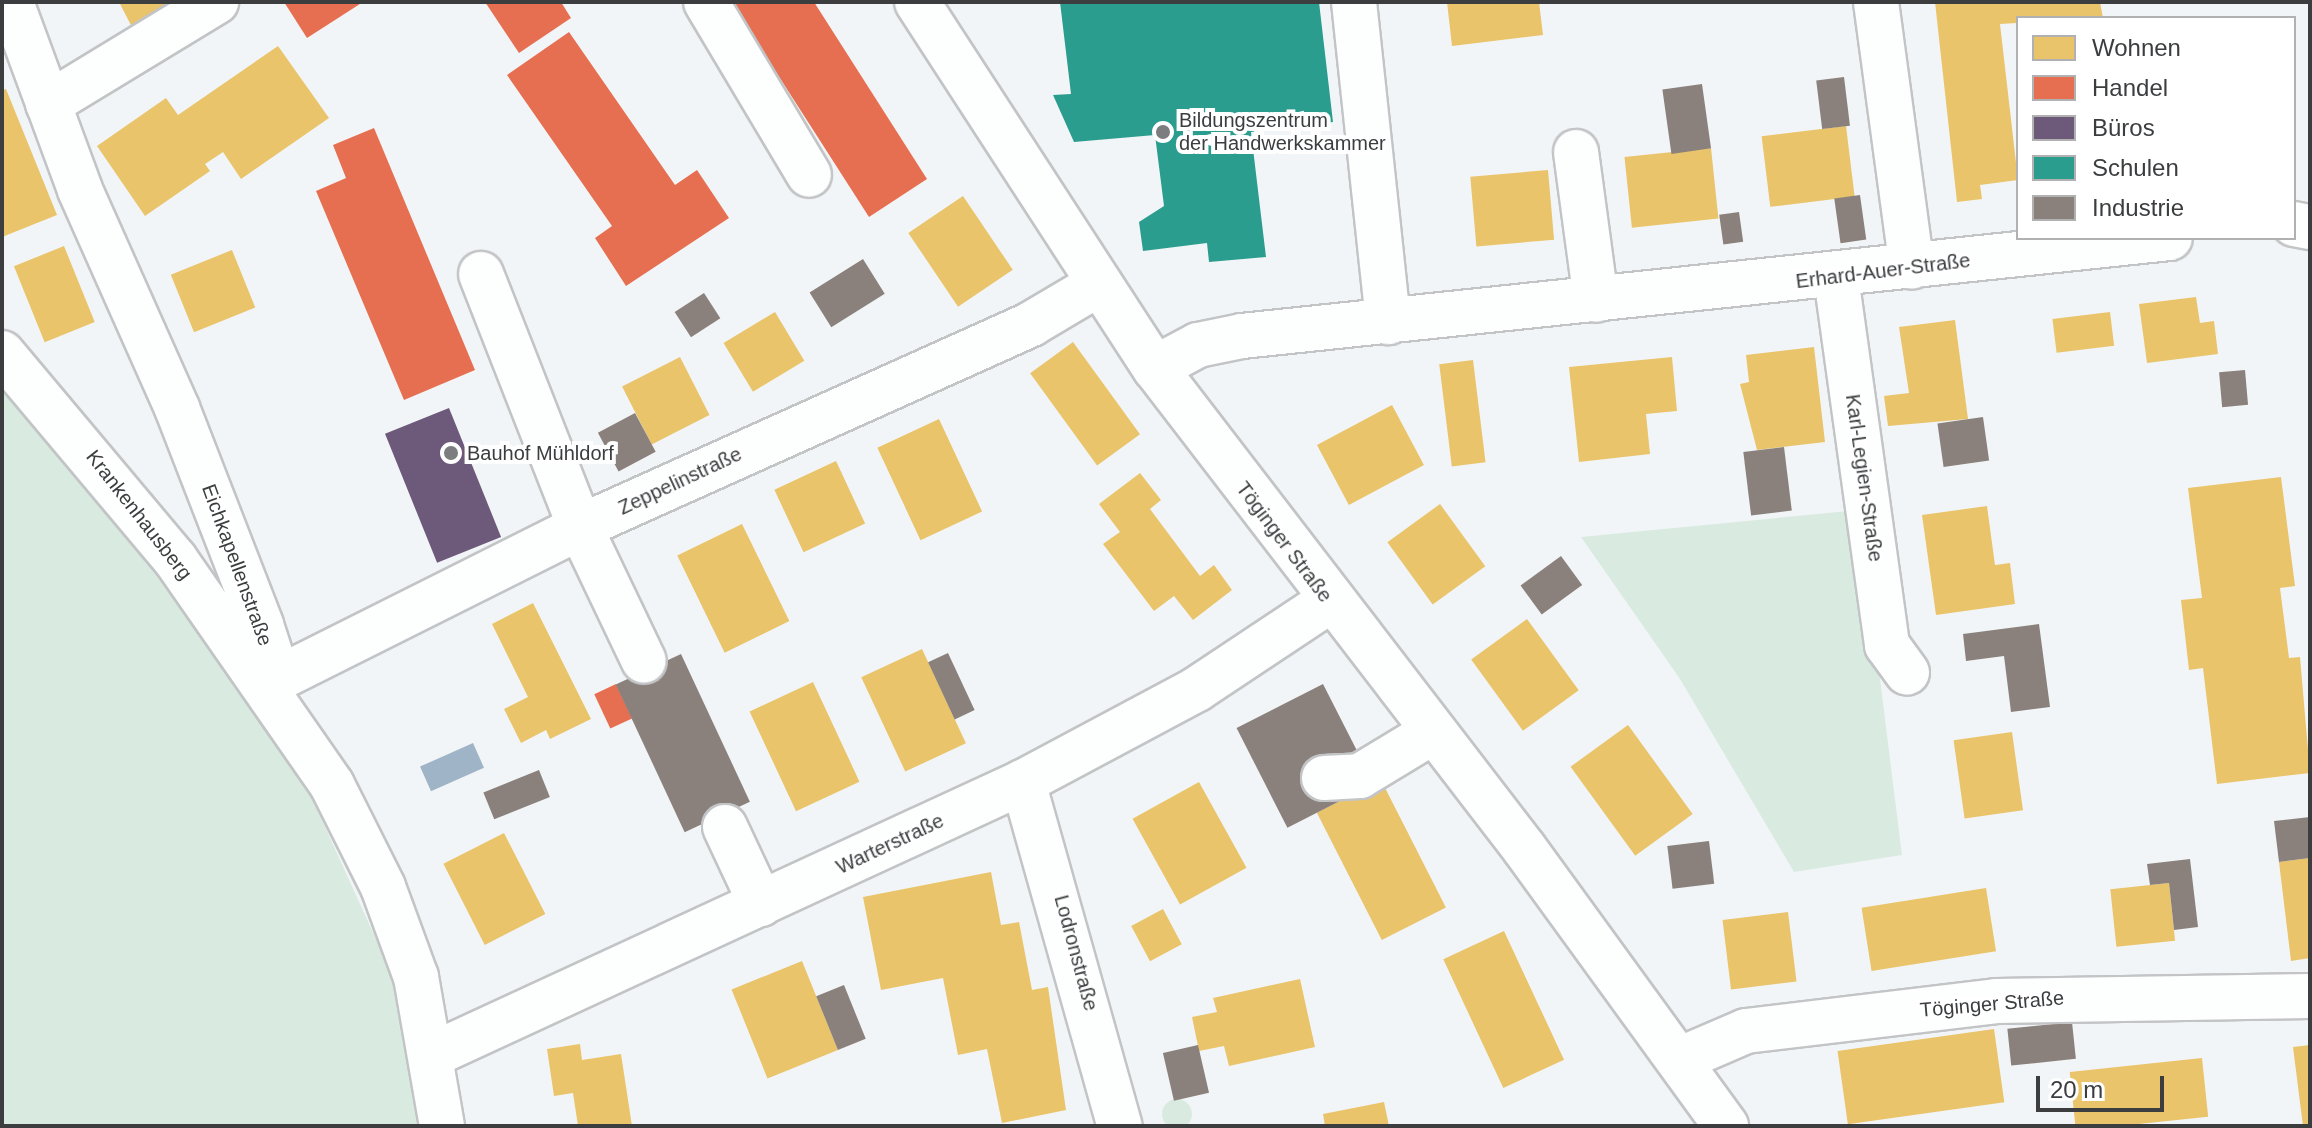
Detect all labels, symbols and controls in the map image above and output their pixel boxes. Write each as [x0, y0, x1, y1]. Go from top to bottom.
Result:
legend [2016, 16, 2296, 240]
text: Wohnen [2092, 34, 2181, 61]
text: Handel [2092, 74, 2168, 101]
place label: Bildungszentrum der Handwerkskammer [1179, 108, 1386, 155]
text: Büros [2092, 114, 2155, 141]
marker: Bildungszentrum der Handwerkskammer [1154, 123, 1172, 141]
text: Schulen [2092, 154, 2179, 181]
text: Industrie [2092, 194, 2184, 221]
street label: Erhard-Auer-Straße [1794, 248, 1972, 294]
street label: Karl-Legien-Straße [1840, 393, 1888, 563]
place label: Bauhof Mühldorf [467, 441, 614, 465]
street label: Zeppelinstraße [614, 442, 746, 520]
marker: Bauhof Mühldorf [442, 444, 460, 462]
street label: Krankenhausberg [81, 445, 197, 585]
street label: Töginger Straße [1231, 477, 1337, 607]
street label: Eichkapellenstraße [197, 481, 277, 649]
street label: Warterstraße [832, 809, 948, 879]
street label: Lodronstraße [1049, 892, 1103, 1014]
street label: Töginger Straße [1919, 986, 2065, 1022]
scale bar [2040, 1060, 2168, 1110]
text: 20 m [2050, 1076, 2103, 1103]

